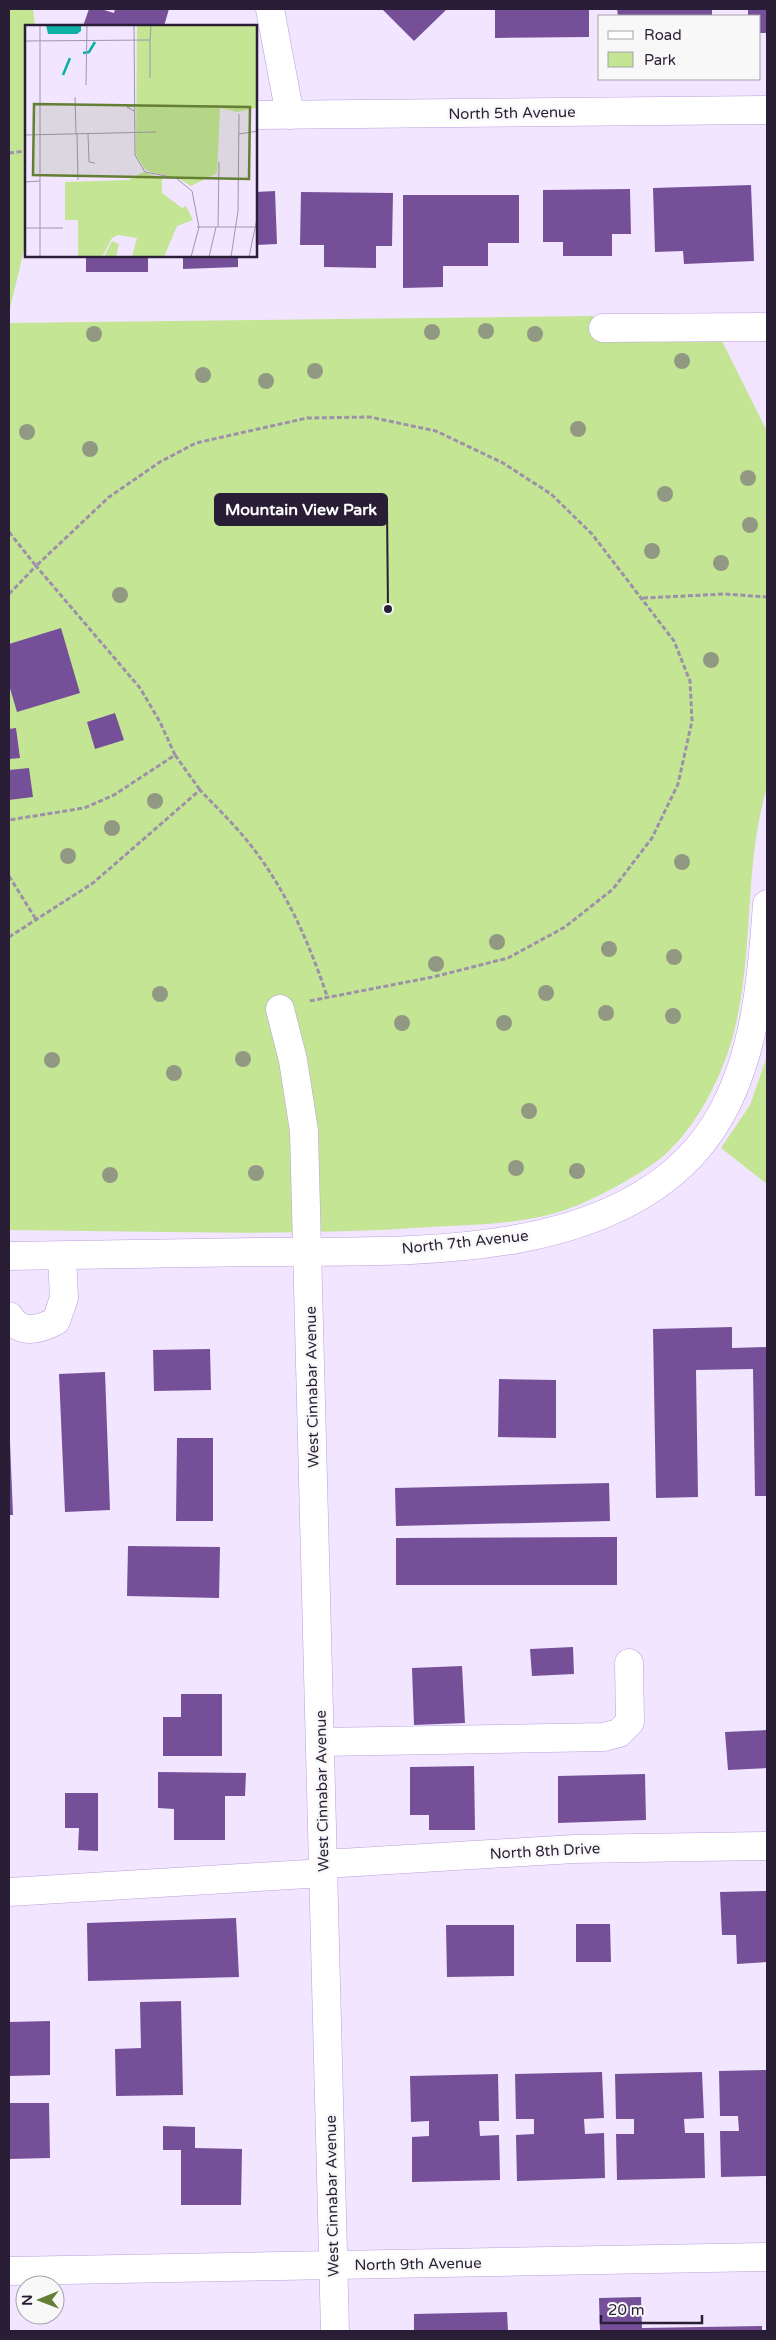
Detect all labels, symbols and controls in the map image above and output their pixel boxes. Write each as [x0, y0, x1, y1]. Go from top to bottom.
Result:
legend [598, 15, 761, 80]
inset map [25, 25, 258, 258]
text: Road [644, 26, 682, 44]
text: Park [644, 51, 676, 69]
street label: North 5th Avenue [448, 103, 576, 123]
callout: Mountain View Park [215, 494, 387, 525]
text: Mountain View Park [225, 500, 377, 520]
street label: North 7th Avenue [401, 1226, 529, 1258]
street label: West Cinnabar Avenue [302, 1306, 322, 1468]
street label: West Cinnabar Avenue [312, 1710, 332, 1872]
street label: North 8th Drive [489, 1839, 601, 1863]
street label: West Cinnabar Avenue [322, 2115, 342, 2277]
street label: North 9th Avenue [354, 2254, 482, 2274]
north arrow [15, 2275, 65, 2325]
scale bar [601, 2292, 702, 2324]
text: N [19, 2294, 36, 2306]
text: 20 m [608, 2301, 645, 2319]

